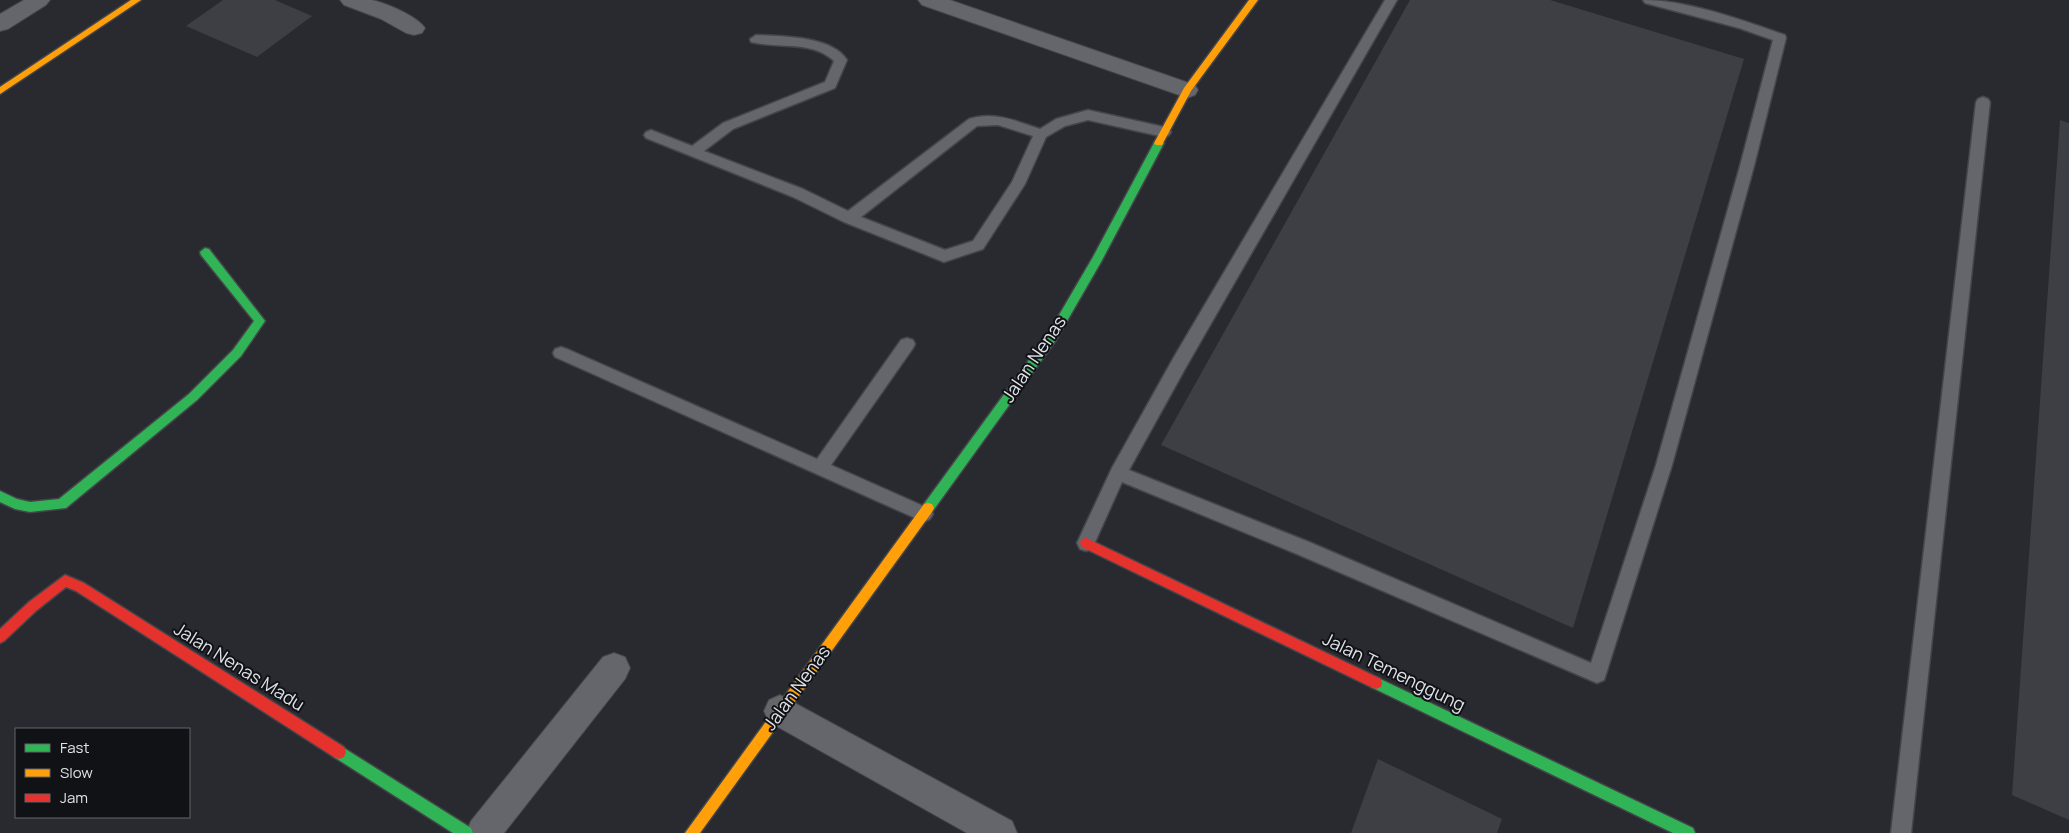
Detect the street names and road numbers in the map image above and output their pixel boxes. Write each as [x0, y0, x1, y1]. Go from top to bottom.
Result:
street label: Jalan Nenas [995, 310, 1071, 406]
street label: Jalan Nenas Madu [170, 616, 309, 716]
street label: Jalan Temenggung [1319, 626, 1470, 716]
street label: Jalan Nenas [757, 640, 835, 735]

